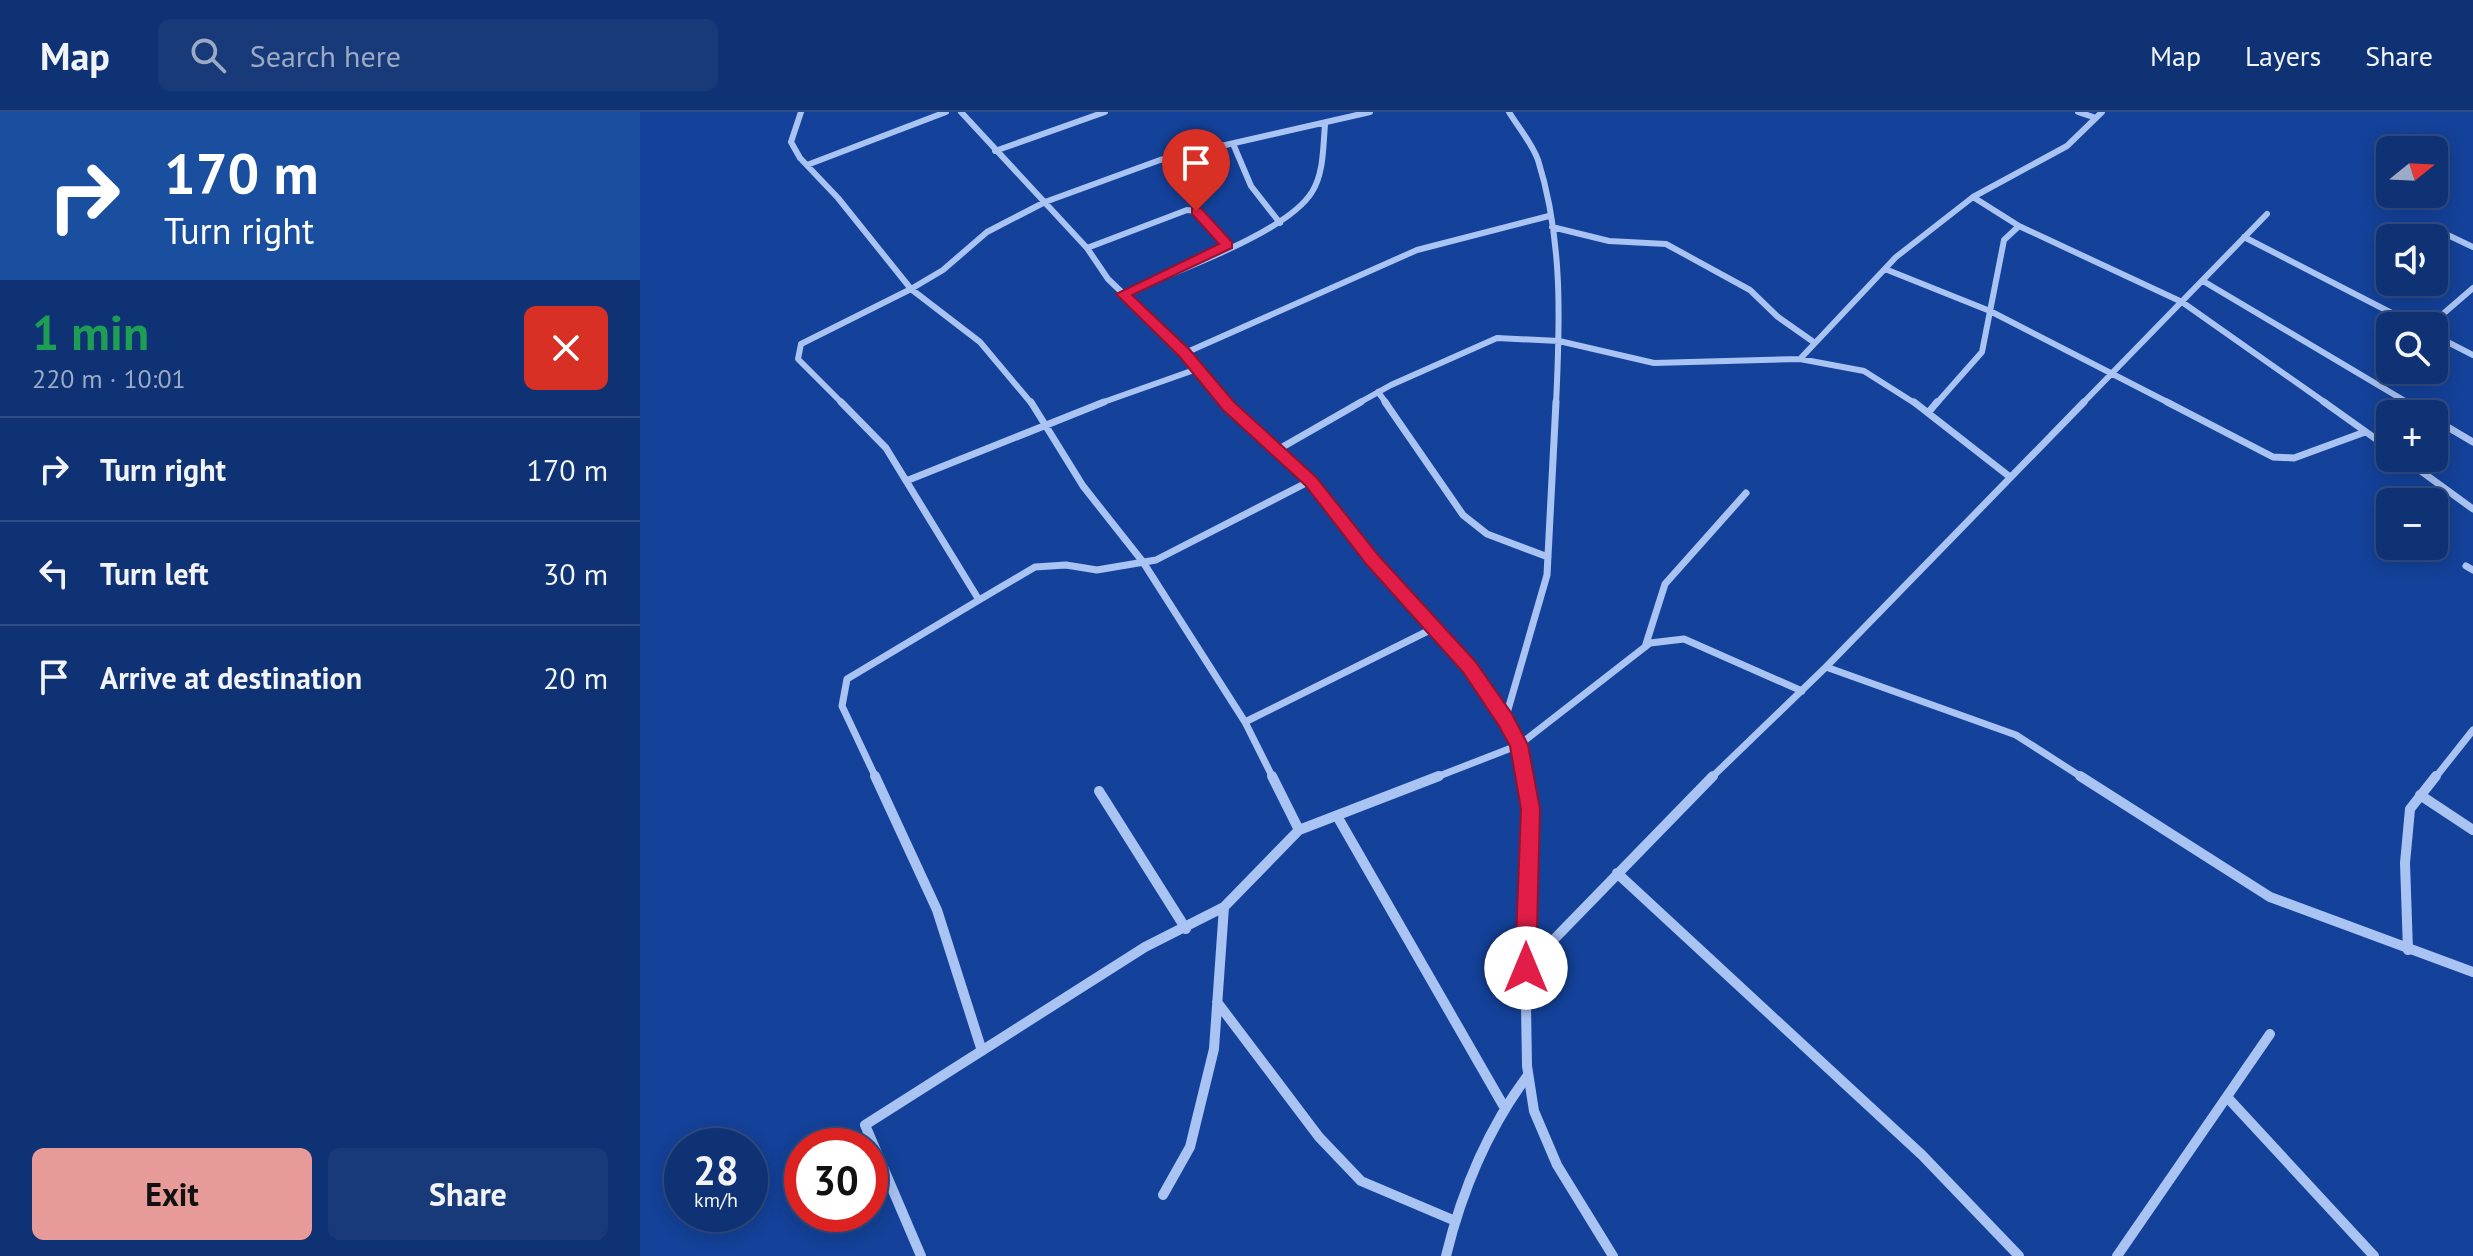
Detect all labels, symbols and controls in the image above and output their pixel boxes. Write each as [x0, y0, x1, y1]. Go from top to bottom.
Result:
search box [158, 19, 718, 91]
text: Map [40, 31, 110, 80]
icon: search [186, 33, 230, 77]
text: Search here [250, 36, 401, 75]
text: Map [2150, 37, 2201, 74]
text: Layers [2245, 37, 2321, 74]
text: Share [2365, 37, 2433, 74]
pin [1162, 129, 1230, 211]
north arrow [2376, 136, 2448, 208]
map controls [2376, 136, 2448, 560]
text: 170 m [164, 137, 319, 209]
icon: arrive [1174, 141, 1218, 185]
icon: right [32, 144, 136, 248]
text: Turn right [164, 207, 314, 254]
button: sound [2376, 224, 2448, 296]
text: 1 min [32, 301, 149, 363]
button: close [524, 306, 608, 390]
button: search [2376, 312, 2448, 384]
text: 220 m · 10:01 [32, 362, 186, 395]
button: + [2376, 400, 2448, 472]
icon: right [32, 447, 76, 491]
text: Turn right [100, 450, 226, 489]
text: 170 m [527, 450, 608, 489]
button: − [2376, 488, 2448, 560]
icon: left [32, 551, 76, 595]
text: Turn left [100, 554, 208, 593]
text: 30 m [543, 554, 608, 593]
icon: arrive [32, 655, 76, 699]
text: Arrive at destination [100, 658, 362, 697]
text: 20 m [543, 658, 608, 697]
position arrow [1484, 926, 1568, 1010]
speed limit sign: 30 [784, 1128, 888, 1232]
text: 28 [693, 1144, 739, 1196]
button: Exit [32, 1148, 312, 1240]
button: Share [328, 1148, 608, 1240]
text: km/h [694, 1187, 738, 1213]

